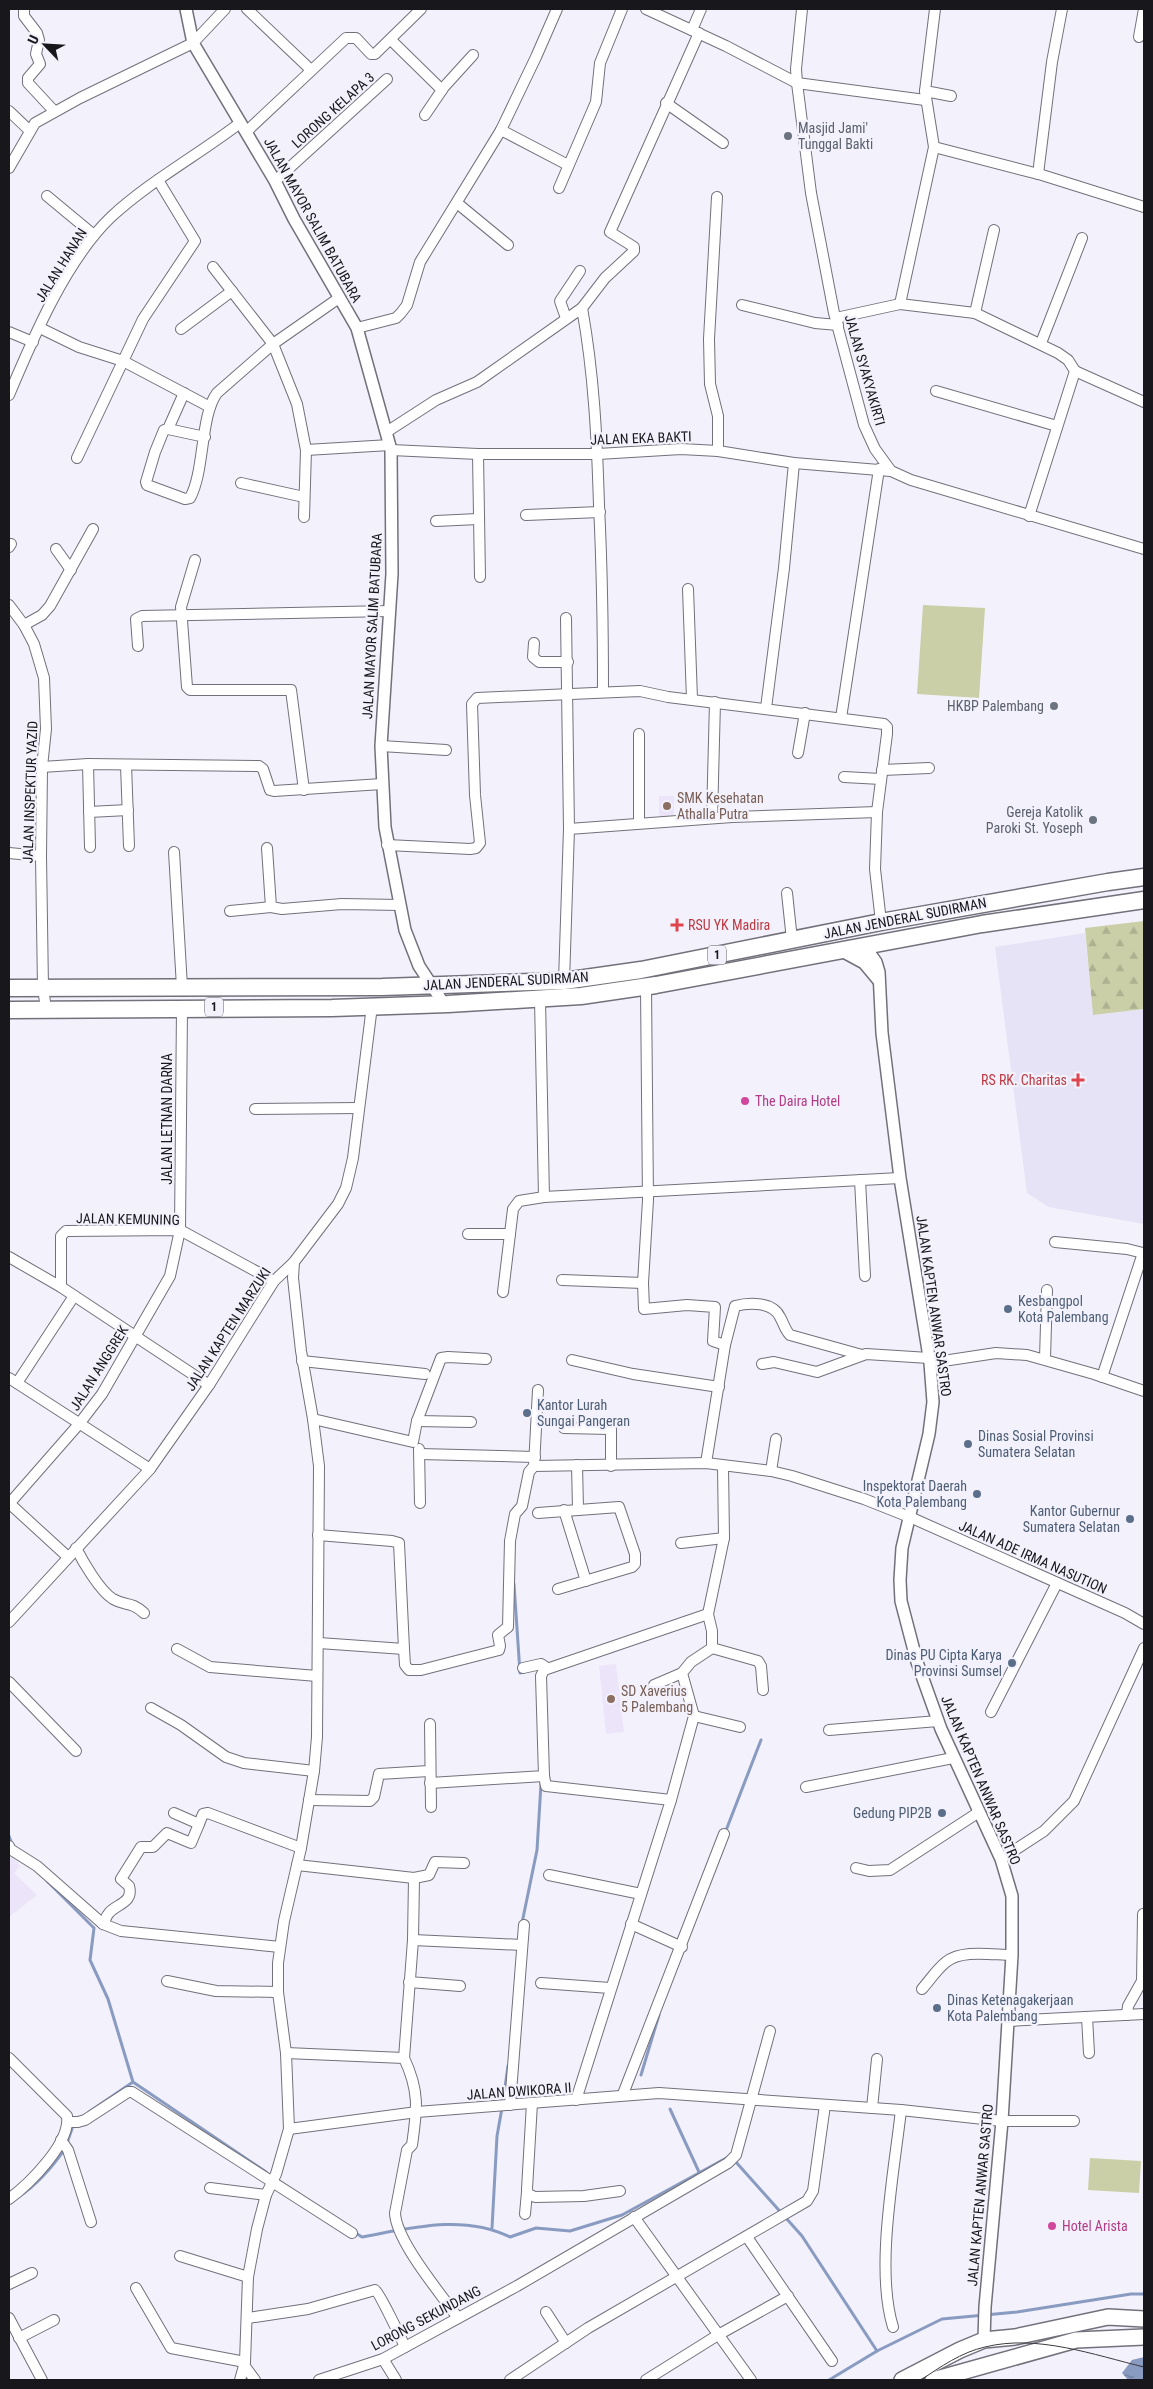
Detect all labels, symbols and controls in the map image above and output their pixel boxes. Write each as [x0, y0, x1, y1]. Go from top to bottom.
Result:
north arrow [20, 20, 70, 70]
text: U [24, 32, 42, 47]
street label: LORONG KELAPA 3 [289, 69, 377, 151]
place label: Masjid Jami' Tunggal Bakti [798, 120, 873, 152]
marker: Masjid Jami' Tunggal Bakti [782, 130, 794, 142]
street label: JALAN MAYOR SALIM BATUBARA [261, 135, 365, 305]
street label: JALAN HANAN [32, 225, 90, 305]
street label: JALAN SYAKYAKIRTI [842, 313, 888, 427]
street label: JALAN EKA BAKTI [590, 428, 692, 448]
street label: JALAN MAYOR SALIM BATUBARA [359, 533, 385, 719]
place label: HKBP Palembang [947, 698, 1044, 714]
marker: HKBP Palembang [1048, 700, 1060, 712]
street label: JALAN INSPEKTUR YAZID [20, 720, 40, 864]
place label: SMK Kesehatan Athalla Putra [677, 790, 764, 822]
marker: SMK Kesehatan Athalla Putra [661, 800, 673, 812]
place label: Gereja Katolik Paroki St. Yoseph [986, 804, 1084, 836]
marker: Gereja Katolik Paroki St. Yoseph [1087, 814, 1099, 826]
street label: JALAN JENDERAL SUDIRMAN [822, 894, 988, 942]
place label: RSU YK Madira [688, 917, 770, 933]
marker: RSU YK Madira [670, 918, 684, 932]
road number: 1 [708, 946, 726, 964]
street label: JALAN JENDERAL SUDIRMAN [423, 969, 589, 993]
road number: 1 [205, 998, 223, 1016]
street label: JALAN LETNAN DARNA [159, 1053, 175, 1185]
place label: RS RK. Charitas [981, 1072, 1067, 1088]
marker: RS RK. Charitas [1071, 1073, 1085, 1087]
place label: The Daira Hotel [755, 1093, 840, 1109]
marker: The Daira Hotel [739, 1095, 751, 1107]
street label: JALAN KEMUNING [76, 1210, 180, 1228]
street label: JALAN KAPTEN ANWAR SASTRO [913, 1214, 955, 1398]
street label: JALAN KAPTEN MARZUKI [182, 1264, 274, 1394]
place label: Kesbangpol Kota Palembang [1018, 1293, 1109, 1325]
marker: Kesbangpol Kota Palembang [1002, 1303, 1014, 1315]
street label: JALAN ANGGREK [67, 1322, 132, 1413]
place label: Kantor Lurah Sungai Pangeran [537, 1397, 630, 1429]
marker: Kantor Lurah Sungai Pangeran [521, 1407, 533, 1419]
place label: Dinas Sosial Provinsi Sumatera Selatan [978, 1428, 1094, 1460]
marker: Dinas Sosial Provinsi Sumatera Selatan [962, 1438, 974, 1450]
place label: Inspektorat Daerah Kota Palembang [863, 1478, 967, 1510]
marker: Inspektorat Daerah Kota Palembang [971, 1488, 983, 1500]
place label: Kantor Gubernur Sumatera Selatan [1023, 1503, 1120, 1535]
marker: Kantor Gubernur Sumatera Selatan [1124, 1513, 1136, 1525]
street label: JALAN ADE IRMA NASUTION [956, 1517, 1110, 1597]
place label: Dinas PU Cipta Karya Provinsi Sumsel [886, 1647, 1002, 1679]
marker: Dinas PU Cipta Karya Provinsi Sumsel [1006, 1657, 1018, 1669]
place label: SD Xaverius 5 Palembang [621, 1683, 693, 1715]
marker: SD Xaverius 5 Palembang [605, 1693, 617, 1705]
street label: JALAN KAPTEN ANWAR SASTRO [938, 1693, 1024, 1867]
place label: Gedung PIP2B [853, 1805, 932, 1821]
marker: Gedung PIP2B [936, 1807, 948, 1819]
place label: Dinas Ketenagakerjaan Kota Palembang [947, 1992, 1073, 2024]
marker: Dinas Ketenagakerjaan Kota Palembang [931, 2002, 943, 2014]
street label: JALAN DWIKORA II [466, 2079, 572, 2103]
street label: JALAN KAPTEN ANWAR SASTRO [964, 2103, 996, 2287]
place label: Hotel Arista [1062, 2218, 1128, 2234]
marker: Hotel Arista [1046, 2220, 1058, 2232]
street label: LORONG SEKUNDANG [368, 2282, 484, 2354]

